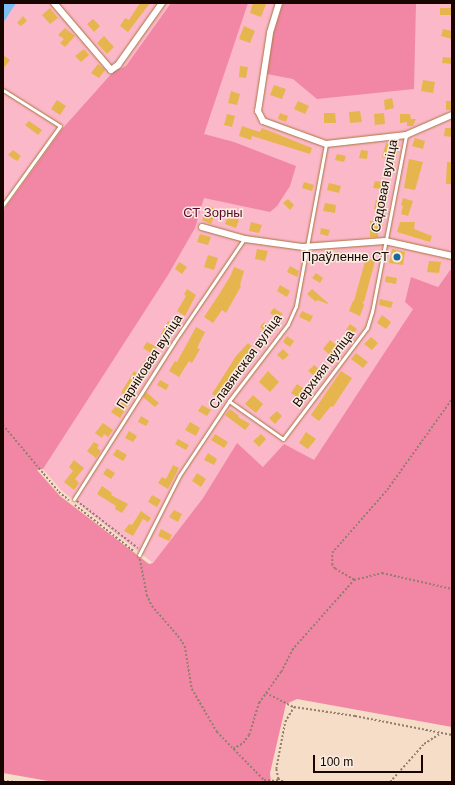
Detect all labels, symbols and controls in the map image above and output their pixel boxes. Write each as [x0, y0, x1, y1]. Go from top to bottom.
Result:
street label: Садовая вуліца [368, 138, 402, 234]
park label: СТ Зорны [183, 205, 243, 221]
place label: Праўленне СТ [302, 249, 389, 265]
marker: Праўленне СТ [392, 252, 402, 262]
street label: Славянская вуліца [206, 311, 286, 413]
street label: Парніковая вуліца [114, 312, 186, 412]
street label: Верхняя вуліца [290, 327, 358, 411]
scale bar [315, 747, 425, 773]
text: 100 m [320, 755, 353, 769]

